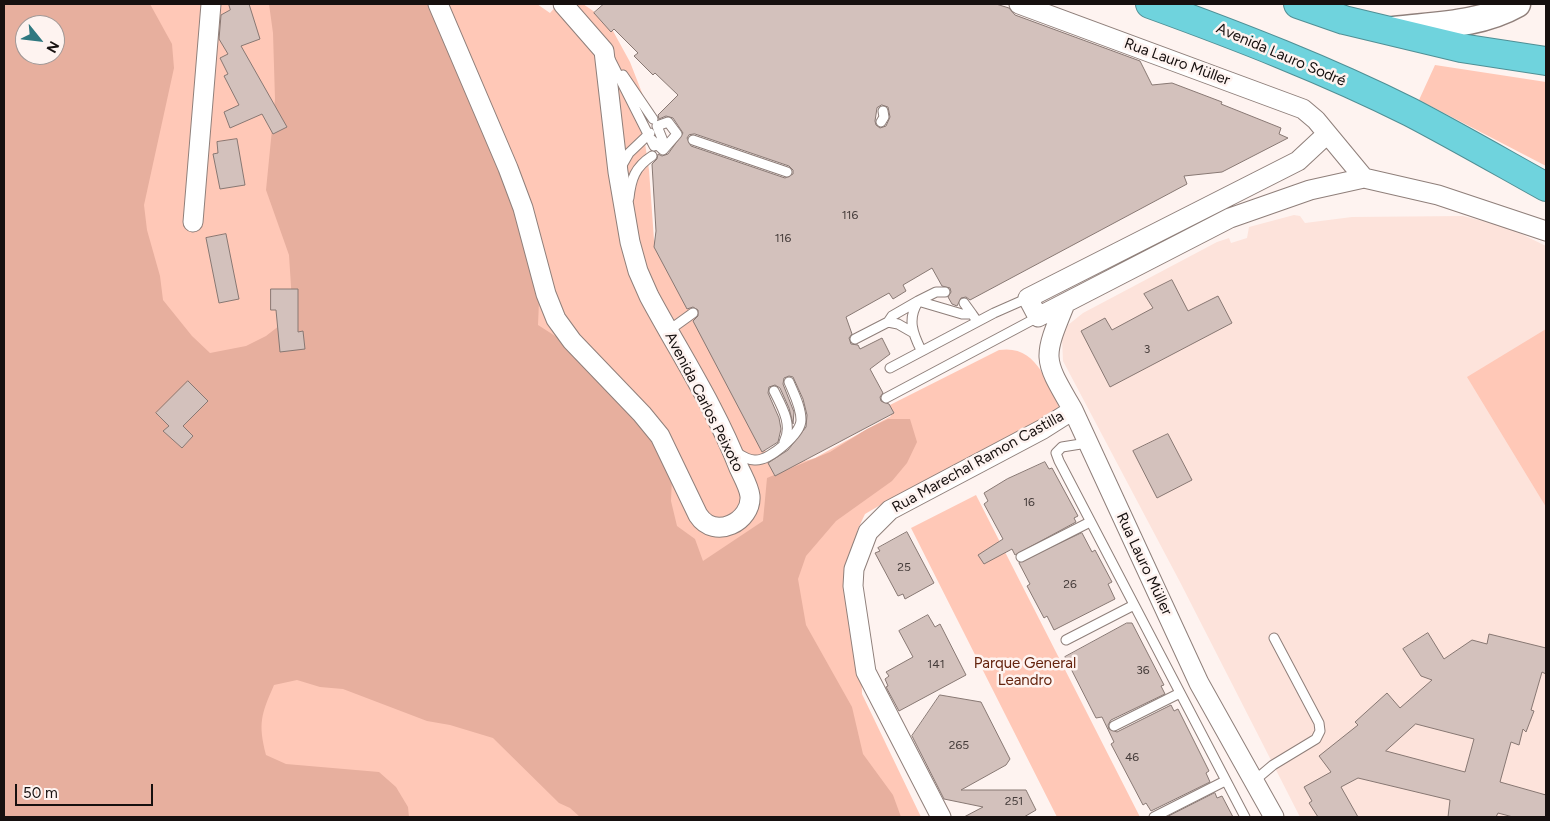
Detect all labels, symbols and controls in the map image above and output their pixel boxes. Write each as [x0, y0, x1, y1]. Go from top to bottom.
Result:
north arrow [15, 15, 65, 65]
street label: Avenida Lauro Sodré [1213, 20, 1349, 90]
street label: Rua Lauro Müller [1122, 35, 1232, 89]
text: N [43, 38, 63, 56]
house number: 116 [842, 208, 858, 222]
house number: 116 [775, 231, 791, 245]
street label: Avenida Carlos Peixoto [661, 329, 747, 475]
house number: 3 [1144, 342, 1150, 356]
street label: Rua Marechal Ramon Castilla [889, 407, 1067, 517]
house number: 16 [1023, 495, 1035, 509]
street label: Rua Lauro Müller [1112, 510, 1176, 618]
house number: 25 [897, 560, 911, 574]
house number: 26 [1063, 577, 1077, 591]
park label: Parque General Leandro [974, 655, 1076, 690]
house number: 141 [927, 657, 945, 671]
house number: 36 [1136, 663, 1150, 677]
house number: 265 [949, 738, 969, 752]
house number: 46 [1125, 750, 1139, 764]
scale bar [18, 774, 155, 806]
text: 50 m [23, 784, 58, 802]
house number: 251 [1005, 794, 1023, 808]

